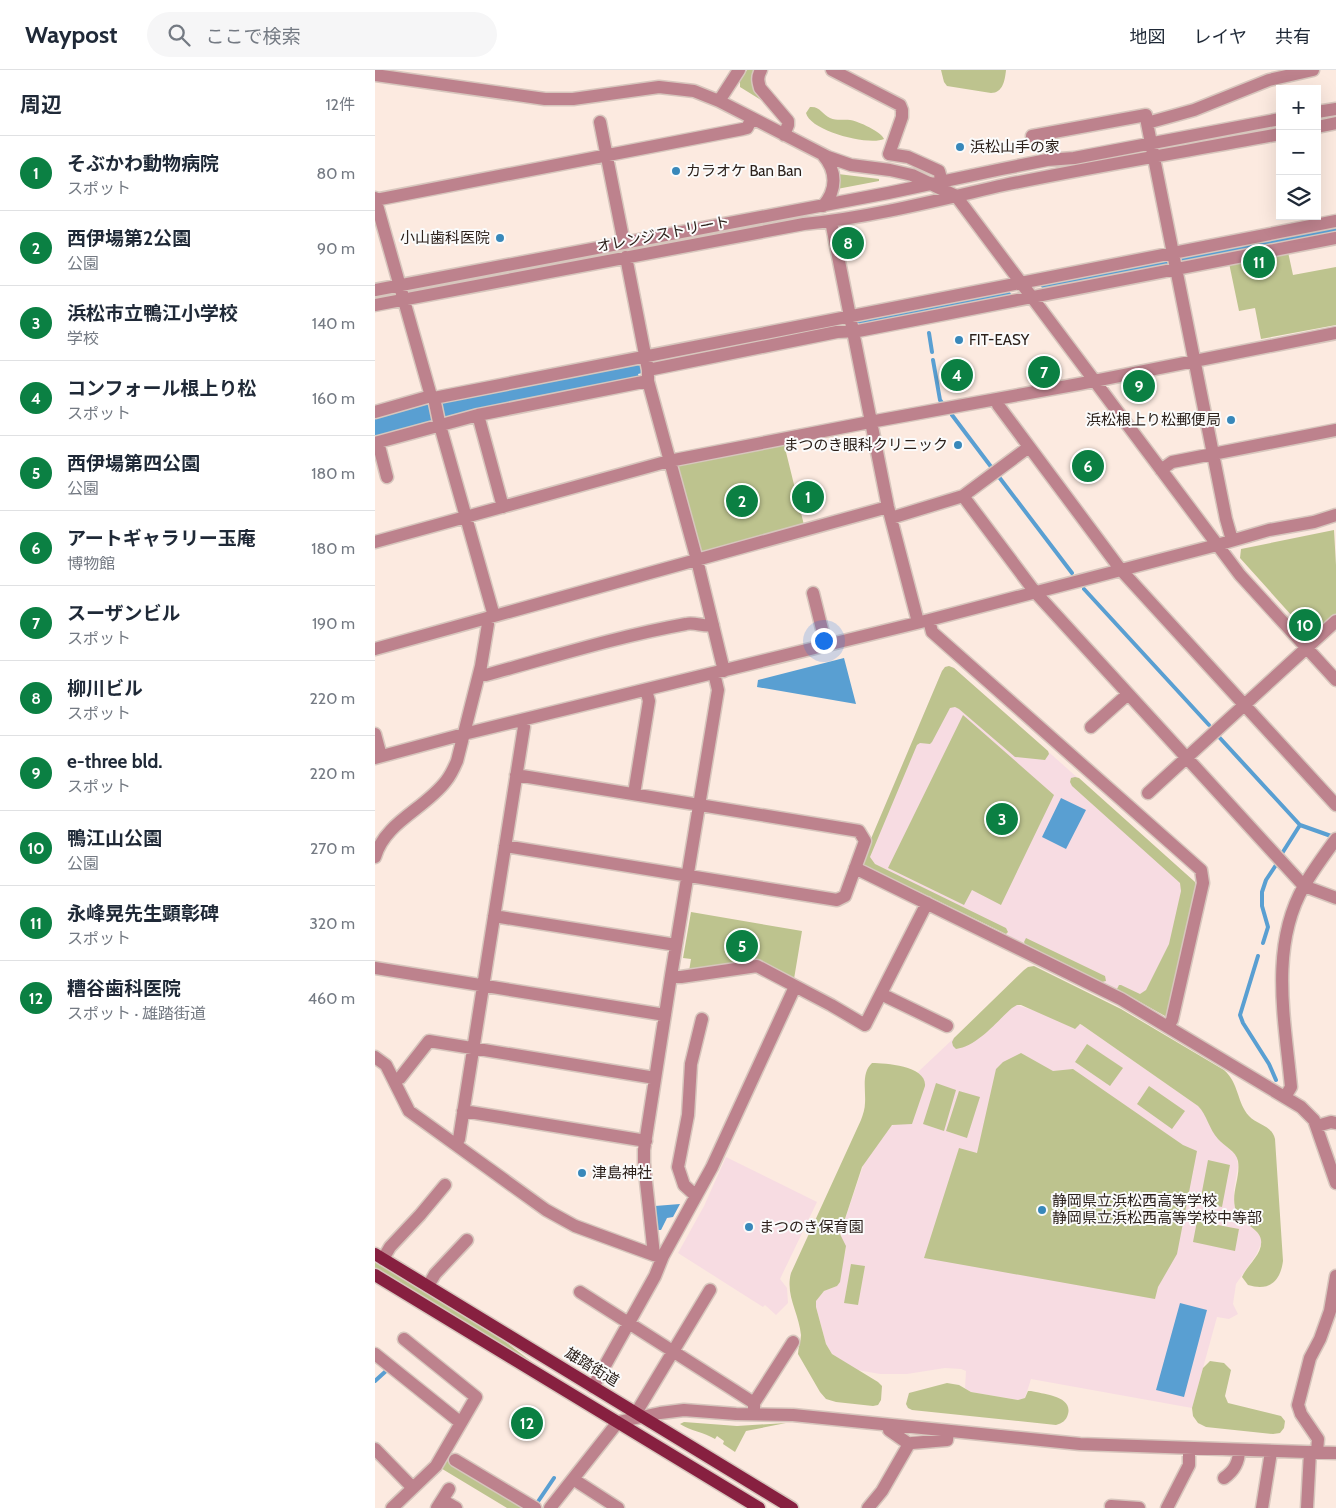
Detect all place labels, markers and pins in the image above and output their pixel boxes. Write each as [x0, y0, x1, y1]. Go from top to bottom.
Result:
place label: 浜松山手の家 [970, 138, 1060, 156]
marker: 浜松山手の家 [954, 141, 966, 153]
place label: カラオケ Ban Ban [686, 162, 802, 180]
marker: カラオケ Ban Ban [670, 165, 682, 177]
pin: 8 [832, 224, 864, 262]
place label: 小山歯科医院 [400, 229, 490, 247]
marker: 小山歯科医院 [494, 232, 506, 244]
pin: 11 [1243, 243, 1275, 281]
place label: FIT-EASY [969, 331, 1030, 349]
marker: FIT-EASY [953, 334, 965, 346]
pin: 7 [1028, 353, 1060, 391]
pin: 4 [941, 356, 973, 394]
pin: 9 [1123, 367, 1155, 405]
place label: 浜松根上り松郵便局 [1086, 411, 1221, 429]
marker: 浜松根上り松郵便局 [1225, 414, 1237, 426]
place label: まつのき眼科クリニック [783, 436, 948, 454]
marker: まつのき眼科クリニック [952, 439, 964, 451]
pin: 6 [1072, 447, 1104, 485]
pin: 1 [792, 478, 824, 516]
pin: 2 [726, 482, 758, 520]
pin: 10 [1289, 606, 1321, 644]
pin: 3 [986, 800, 1018, 838]
pin: 5 [726, 927, 758, 965]
place label: 津島神社 [592, 1164, 652, 1182]
marker: 津島神社 [576, 1167, 588, 1179]
place label: 静岡県立浜松西高等学校 静岡県立浜松西高等学校中等部 [1052, 1192, 1262, 1227]
marker: 静岡県立浜松西高等学校 静岡県立浜松西高等学校中等部 [1036, 1204, 1048, 1216]
place label: まつのき保育園 [759, 1218, 864, 1236]
marker: まつのき保育園 [743, 1221, 755, 1233]
pin: 12 [511, 1404, 543, 1442]

